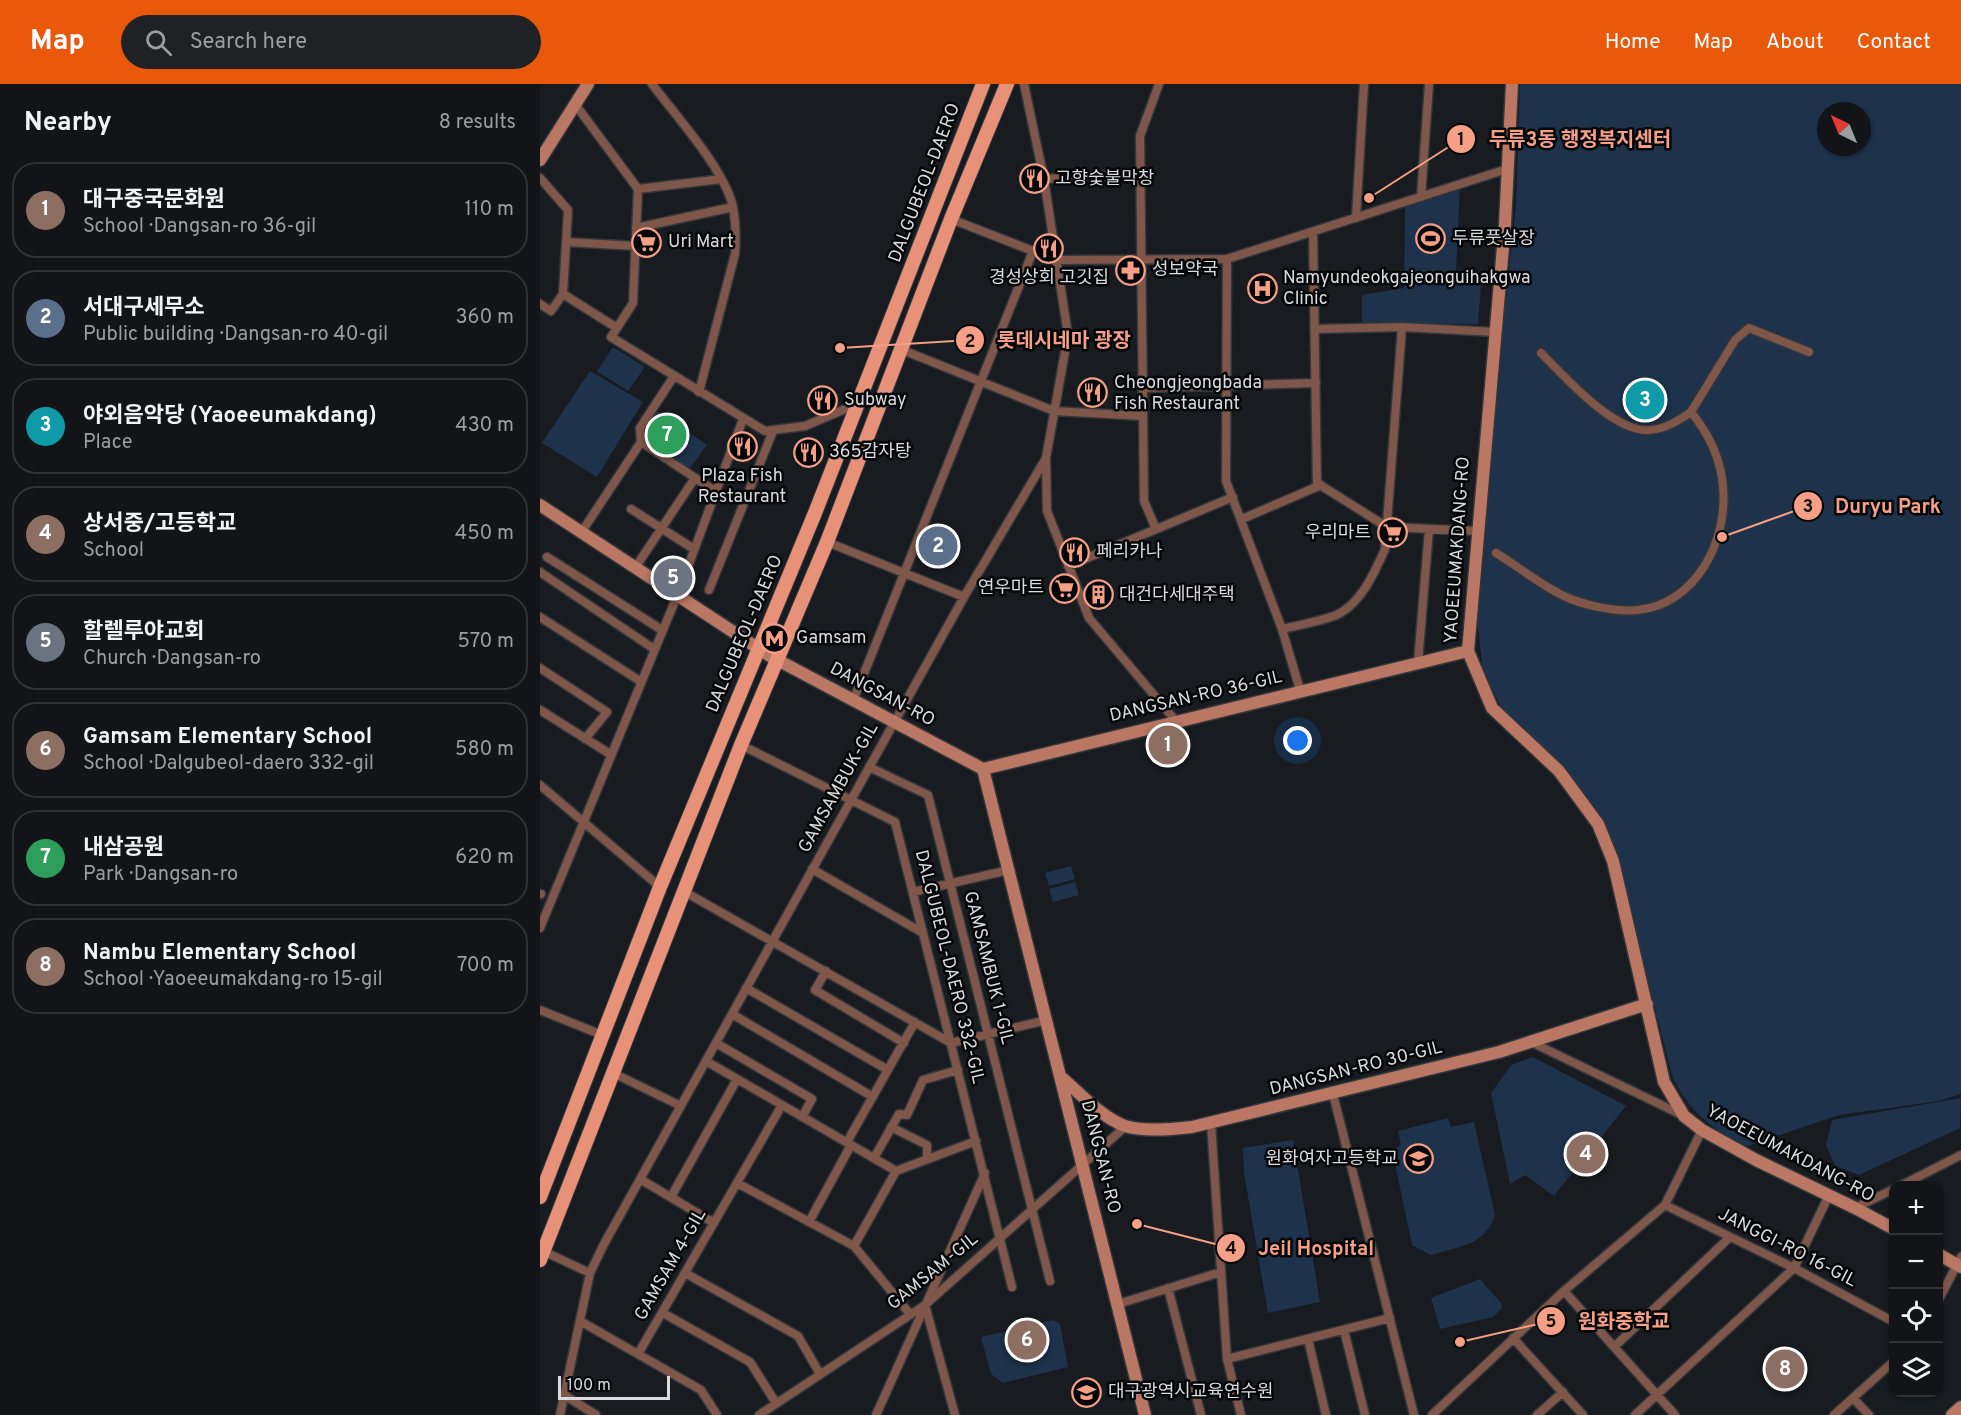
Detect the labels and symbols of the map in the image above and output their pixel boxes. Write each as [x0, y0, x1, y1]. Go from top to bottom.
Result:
street label: DALGUBEOL-DAERO [884, 100, 966, 266]
north arrow [1817, 102, 1871, 156]
callout: 두류3동 행정복지센터 [1446, 120, 1683, 158]
text: 두류3동 행정복지센터 [1489, 128, 1671, 154]
text: 1 [1457, 129, 1465, 152]
restaurant icon: 고향숯불막창 [1018, 163, 1050, 195]
place label: 고향숯불막창 [1055, 168, 1154, 191]
sports icon: 두류풋살장 [1415, 223, 1447, 255]
supermarket icon: Uri Mart [631, 226, 663, 258]
place label: 두류풋살장 [1452, 228, 1535, 251]
place label: Uri Mart [668, 231, 734, 254]
restaurant icon: 경성상회 고깃집 [1033, 233, 1065, 265]
pharmacy icon: 성보약국 [1115, 254, 1147, 286]
place label: 성보약국 [1152, 259, 1218, 282]
place label: 경성상회 고깃집 [989, 267, 1109, 290]
place label: Namyundeokgajeonguihakgwa Clinic [1283, 267, 1531, 311]
hospital icon: Namyundeokgajeonguihakgwa Clinic [1246, 272, 1278, 304]
callout: 롯데시네마 광장 [955, 321, 1143, 359]
text: 롯데시네마 광장 [997, 329, 1131, 355]
text: 2 [964, 331, 976, 354]
place label: Cheongjeongbada Fish Restaurant [1114, 372, 1262, 416]
restaurant icon: Cheongjeongbada Fish Restaurant [1077, 377, 1109, 409]
pin: 3 [1626, 378, 1664, 422]
restaurant icon: Subway [807, 384, 839, 416]
place label: Subway [844, 389, 907, 412]
pin: 7 [648, 412, 686, 458]
restaurant icon: Plaza Fish Restaurant [726, 431, 758, 463]
restaurant icon: 365감자탕 [792, 436, 824, 468]
place label: 365감자탕 [829, 441, 911, 464]
street label: YAOEEUMAKDANG-RO [1440, 456, 1476, 644]
place label: Plaza Fish Restaurant [698, 465, 786, 509]
callout: Duryu Park [1793, 487, 1953, 525]
text: Duryu Park [1835, 495, 1941, 521]
text: 3 [1803, 496, 1813, 519]
supermarket icon: 우리마트 [1376, 517, 1408, 549]
place label: 우리마트 [1305, 522, 1371, 545]
pin: 2 [918, 524, 958, 568]
restaurant icon: 페리카나 [1059, 536, 1091, 568]
place label: 페리카나 [1096, 541, 1162, 564]
street label: DALGUBEOL-DAERO [701, 552, 789, 716]
pin: 5 [654, 556, 692, 600]
supermarket icon: 연우마트 [1049, 572, 1081, 604]
place label: 연우마트 [978, 577, 1044, 600]
building icon: 대건다세대주택 [1082, 579, 1114, 611]
place label: 대건다세대주택 [1119, 584, 1235, 607]
metro station icon: Gamsam [759, 622, 791, 654]
place label: Gamsam [796, 627, 867, 650]
street label: DANGSAN-RO [825, 658, 939, 732]
street label: DANGSAN-RO 36-GIL [1107, 666, 1285, 728]
street label: GAMSAMBUK-GIL [794, 719, 884, 857]
pin: 1 [1148, 722, 1188, 768]
your location [1283, 726, 1312, 755]
street label: DALGUBEOL-DAERO 332-GIL [909, 848, 989, 1086]
street label: GAMSAMBUK 1-GIL [958, 889, 1018, 1047]
street label: DANGSAN-RO 30-GIL [1267, 1036, 1445, 1102]
street label: DANGSAN-RO [1075, 1098, 1125, 1216]
street label: YAOEEUMAKDANG-RO [1702, 1100, 1878, 1208]
pin: 4 [1566, 1132, 1606, 1176]
school or university icon: 원화여자고등학교 [1403, 1143, 1435, 1175]
place label: 원화여자고등학교 [1266, 1148, 1398, 1171]
street label: JANGGI-RO 16-GIL [1714, 1203, 1860, 1293]
street label: GAMSAM 4-GIL [630, 1205, 712, 1325]
street label: GAMSAM-GIL [883, 1228, 983, 1316]
callout: Jeil Hospital [1216, 1229, 1386, 1267]
text: Jeil Hospital [1258, 1237, 1374, 1263]
text: 4 [1225, 1238, 1237, 1261]
callout: 원화중학교 [1536, 1302, 1682, 1340]
text: 원화중학교 [1578, 1310, 1670, 1336]
text: 5 [1546, 1311, 1557, 1334]
pin: 6 [1008, 1318, 1046, 1362]
pin: 8 [1766, 1346, 1804, 1392]
scale bar [558, 1373, 670, 1400]
school or university icon: 대구광역시교육연수원 [1071, 1376, 1103, 1408]
place label: 대구광역시교육연수원 [1108, 1381, 1274, 1404]

